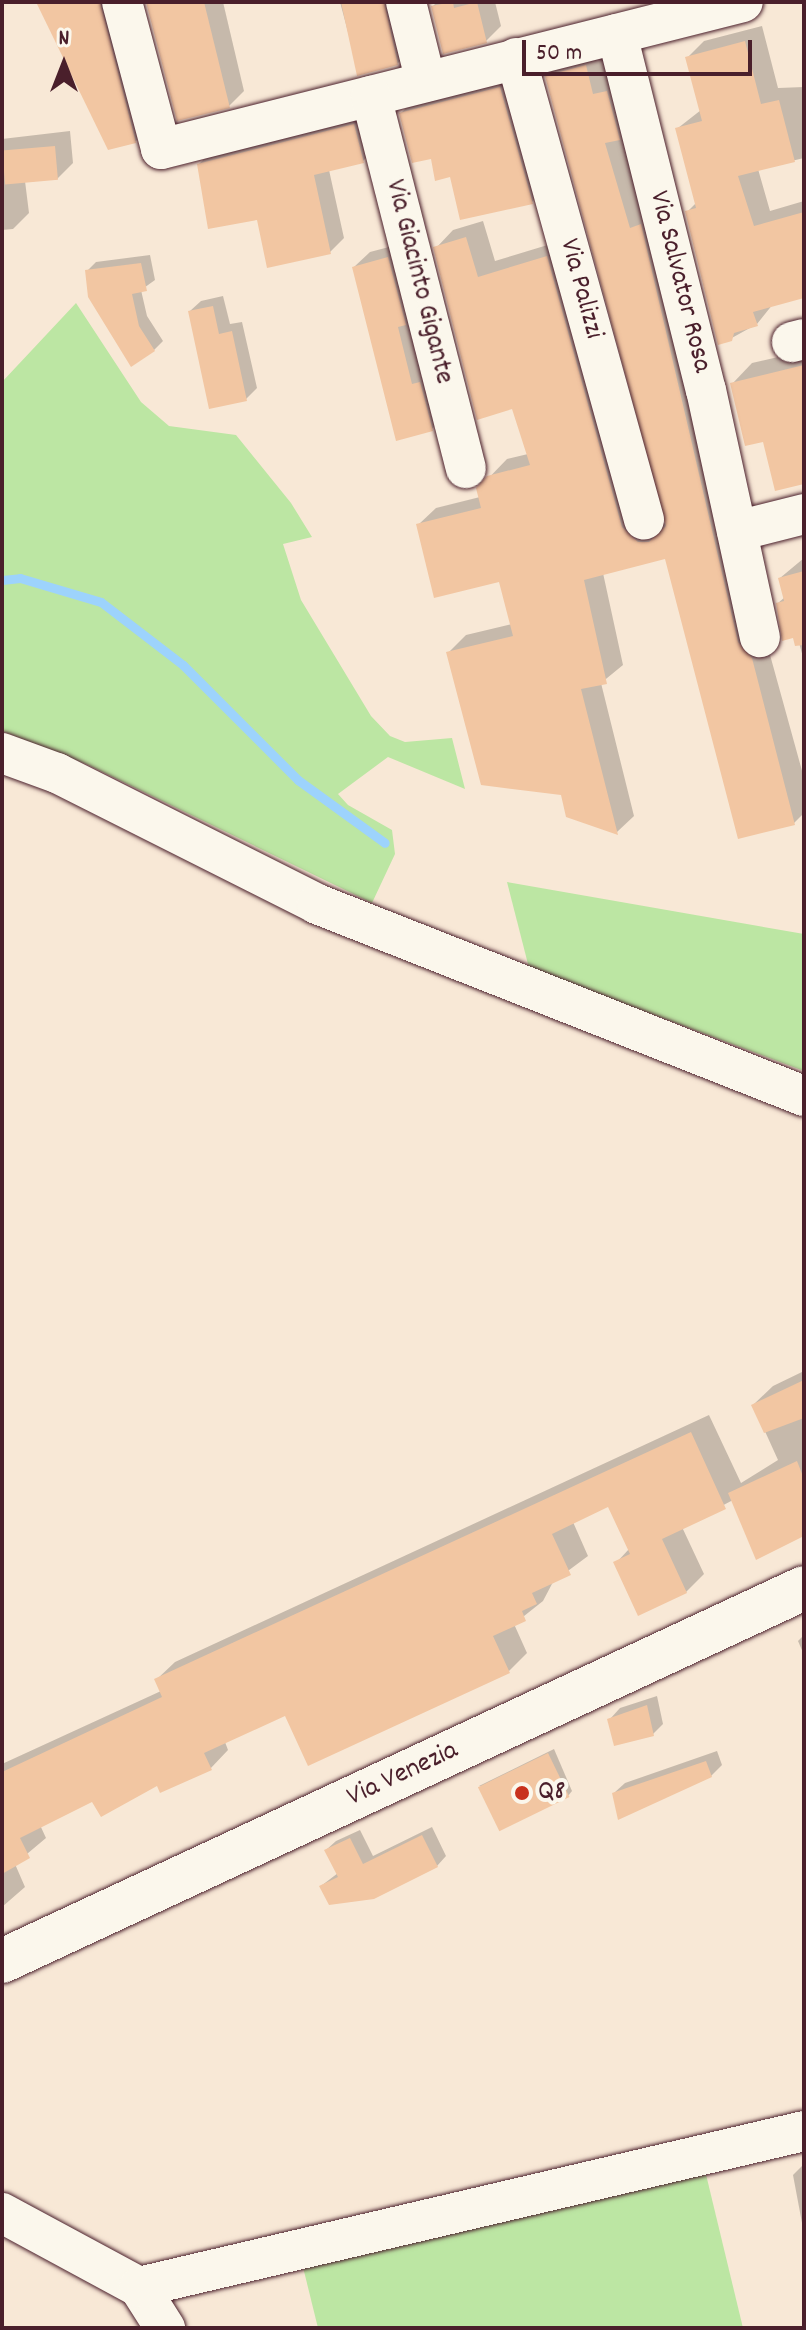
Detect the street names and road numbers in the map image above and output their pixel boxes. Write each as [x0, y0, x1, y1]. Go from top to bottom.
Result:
street label: Via Giacinto Gigante [376, 176, 460, 388]
street label: Via Salvator Rosa [640, 188, 718, 376]
street label: Via Palizzi [551, 235, 609, 343]
street label: Via Venezia [342, 1735, 464, 1815]

